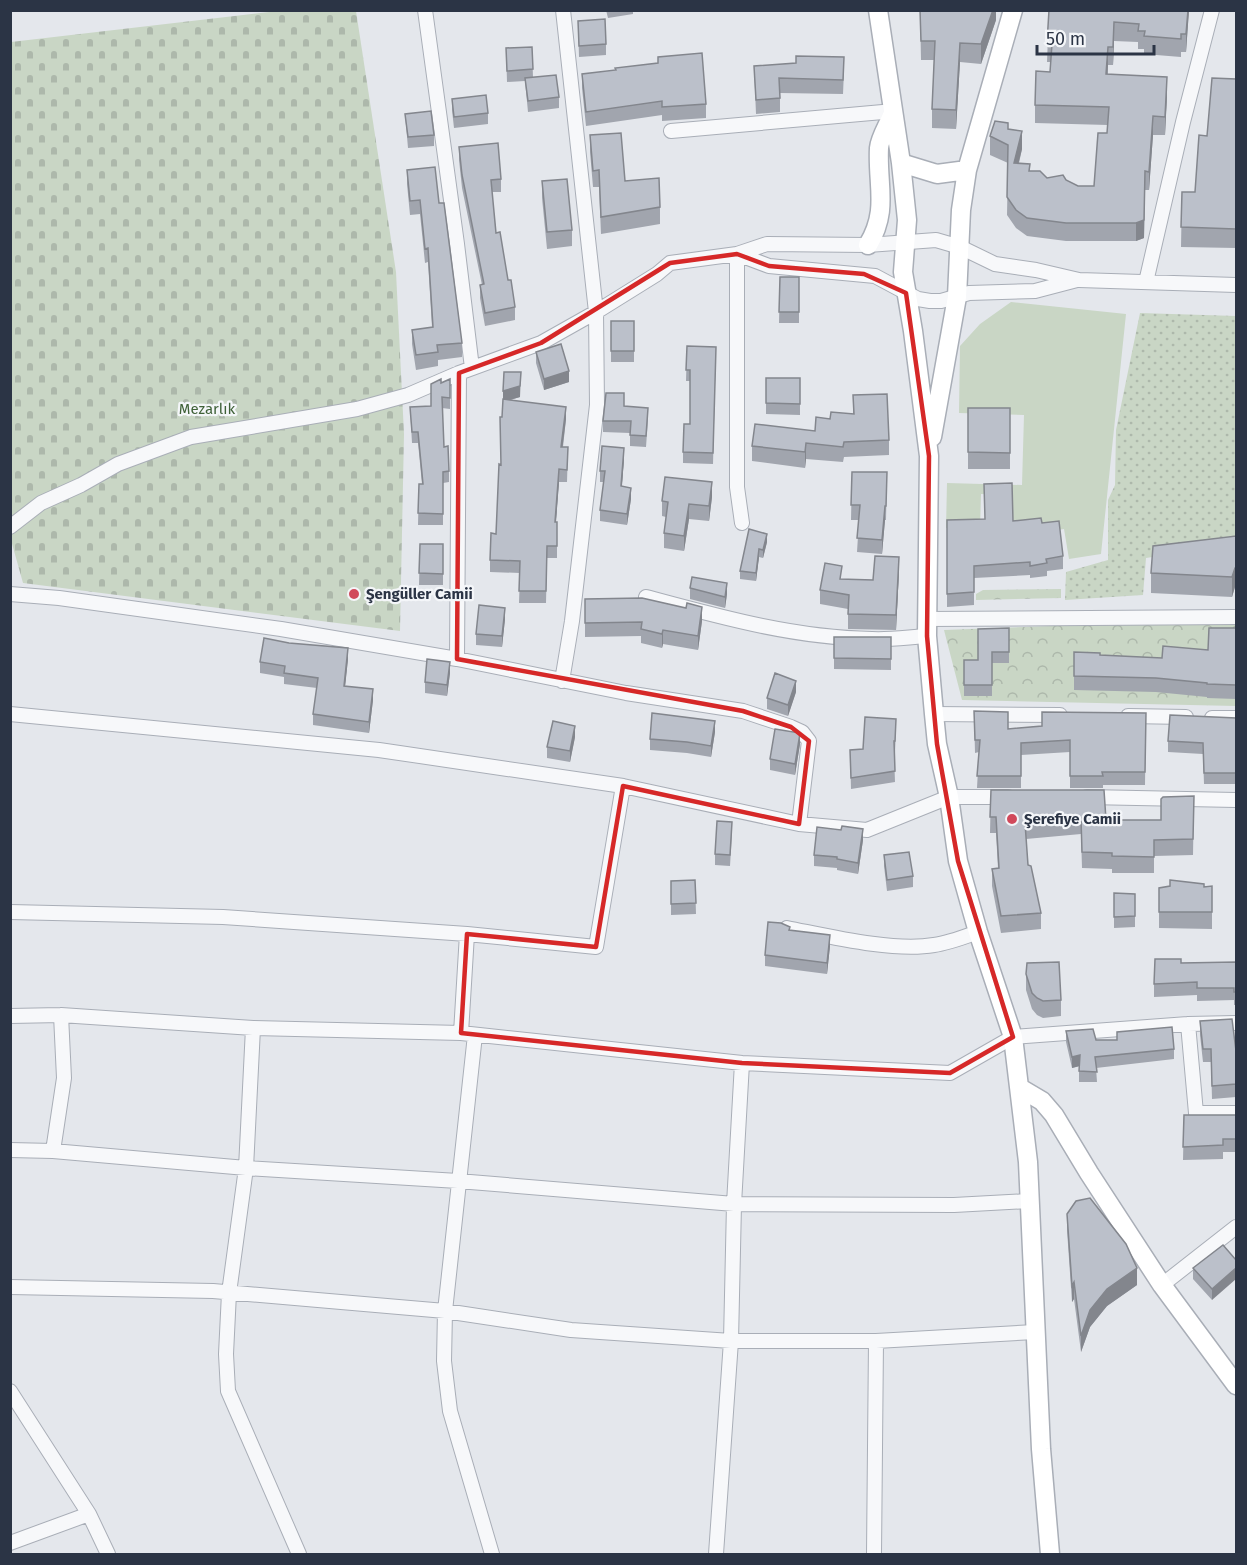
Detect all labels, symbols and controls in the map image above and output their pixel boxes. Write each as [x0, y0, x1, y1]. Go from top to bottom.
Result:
scale bar [1037, 18, 1154, 56]
text: 50 m [1046, 28, 1085, 50]
park label: Mezarlık [179, 400, 235, 418]
place label: Şengüller Camii [366, 585, 473, 604]
marker: Şengüller Camii [347, 587, 361, 601]
place label: Şerefiye Camii [1024, 810, 1121, 829]
marker: Şerefiye Camii [1005, 812, 1019, 826]

